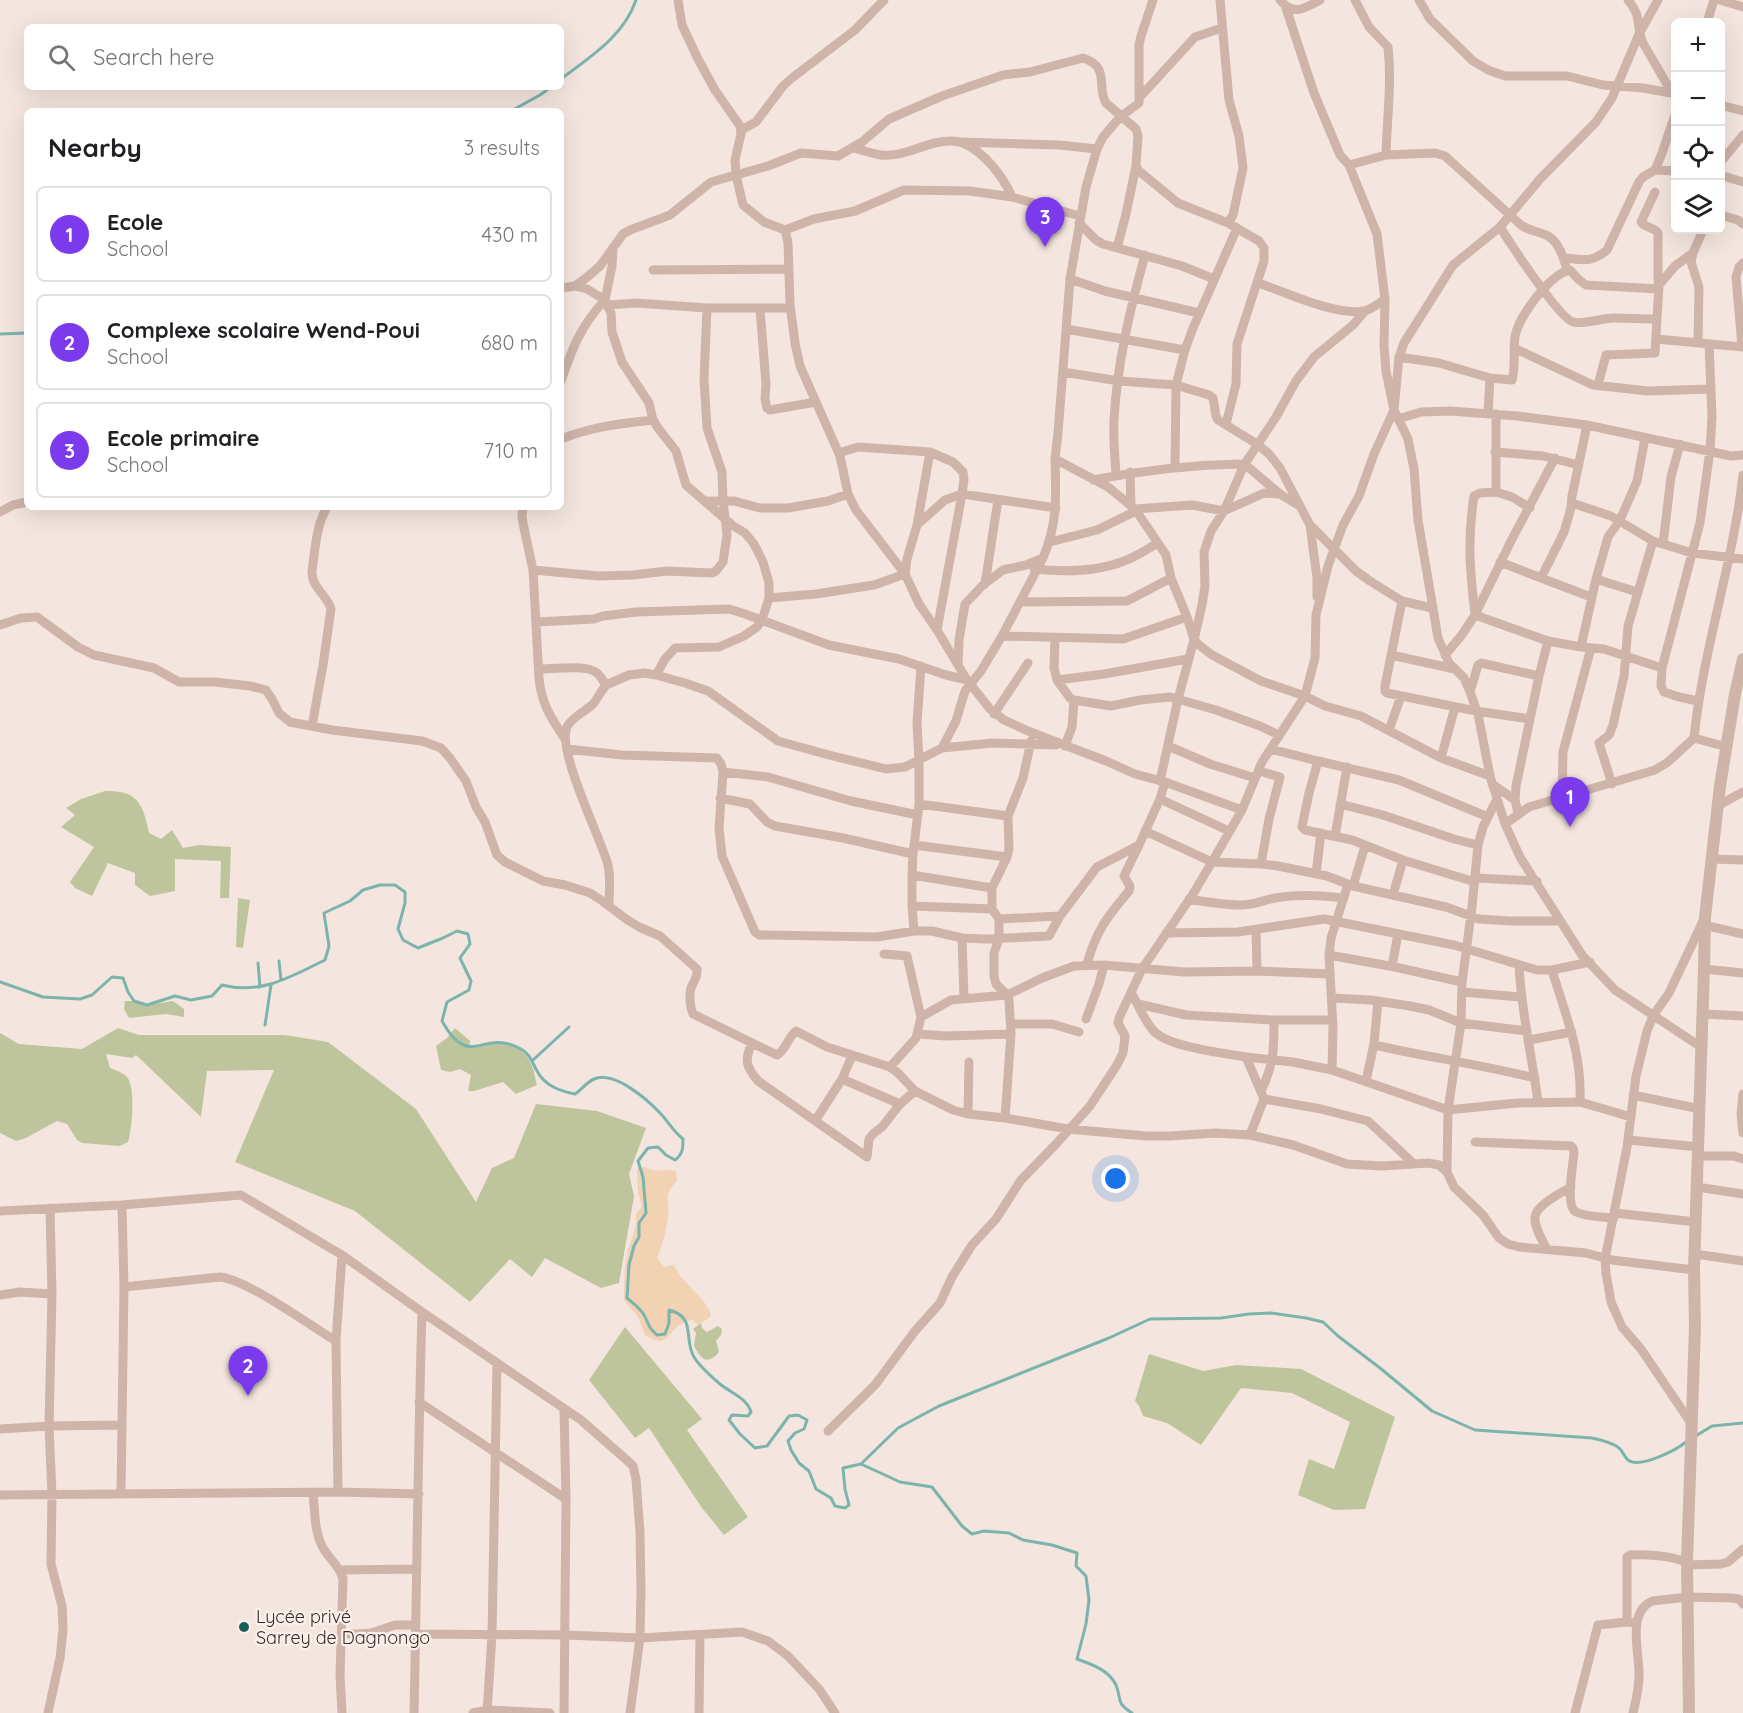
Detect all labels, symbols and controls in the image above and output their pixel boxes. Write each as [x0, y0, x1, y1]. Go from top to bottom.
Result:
map controls [1671, 18, 1725, 234]
button: + [1671, 18, 1725, 72]
search box [24, 24, 564, 90]
icon: search [45, 41, 78, 74]
text: Search here [93, 43, 214, 71]
button: − [1671, 72, 1725, 126]
button: locate [1671, 126, 1725, 180]
text: Nearby [48, 131, 142, 164]
text: 3 results [464, 135, 540, 160]
button: layers [1671, 180, 1725, 234]
pin: 3 [1026, 198, 1064, 247]
text: Ecole [107, 208, 163, 236]
text: 1 [66, 222, 73, 247]
text: 430 m [481, 222, 538, 247]
text: School [107, 236, 169, 261]
text: Complexe scolaire Wend-Poui [107, 316, 420, 344]
text: 2 [64, 330, 75, 355]
text: 680 m [481, 330, 538, 355]
text: School [107, 344, 169, 369]
text: Ecole primaire [107, 424, 259, 452]
text: 3 [64, 438, 75, 463]
text: 710 m [484, 438, 538, 463]
text: School [107, 452, 169, 477]
pin: 1 [1550, 778, 1590, 827]
your location [1101, 1164, 1130, 1193]
pin: 2 [228, 1346, 268, 1396]
place label: Lycée privé Sarrey de Dagnongo [256, 1605, 430, 1649]
marker: Lycée privé Sarrey de Dagnongo [237, 1620, 251, 1634]

